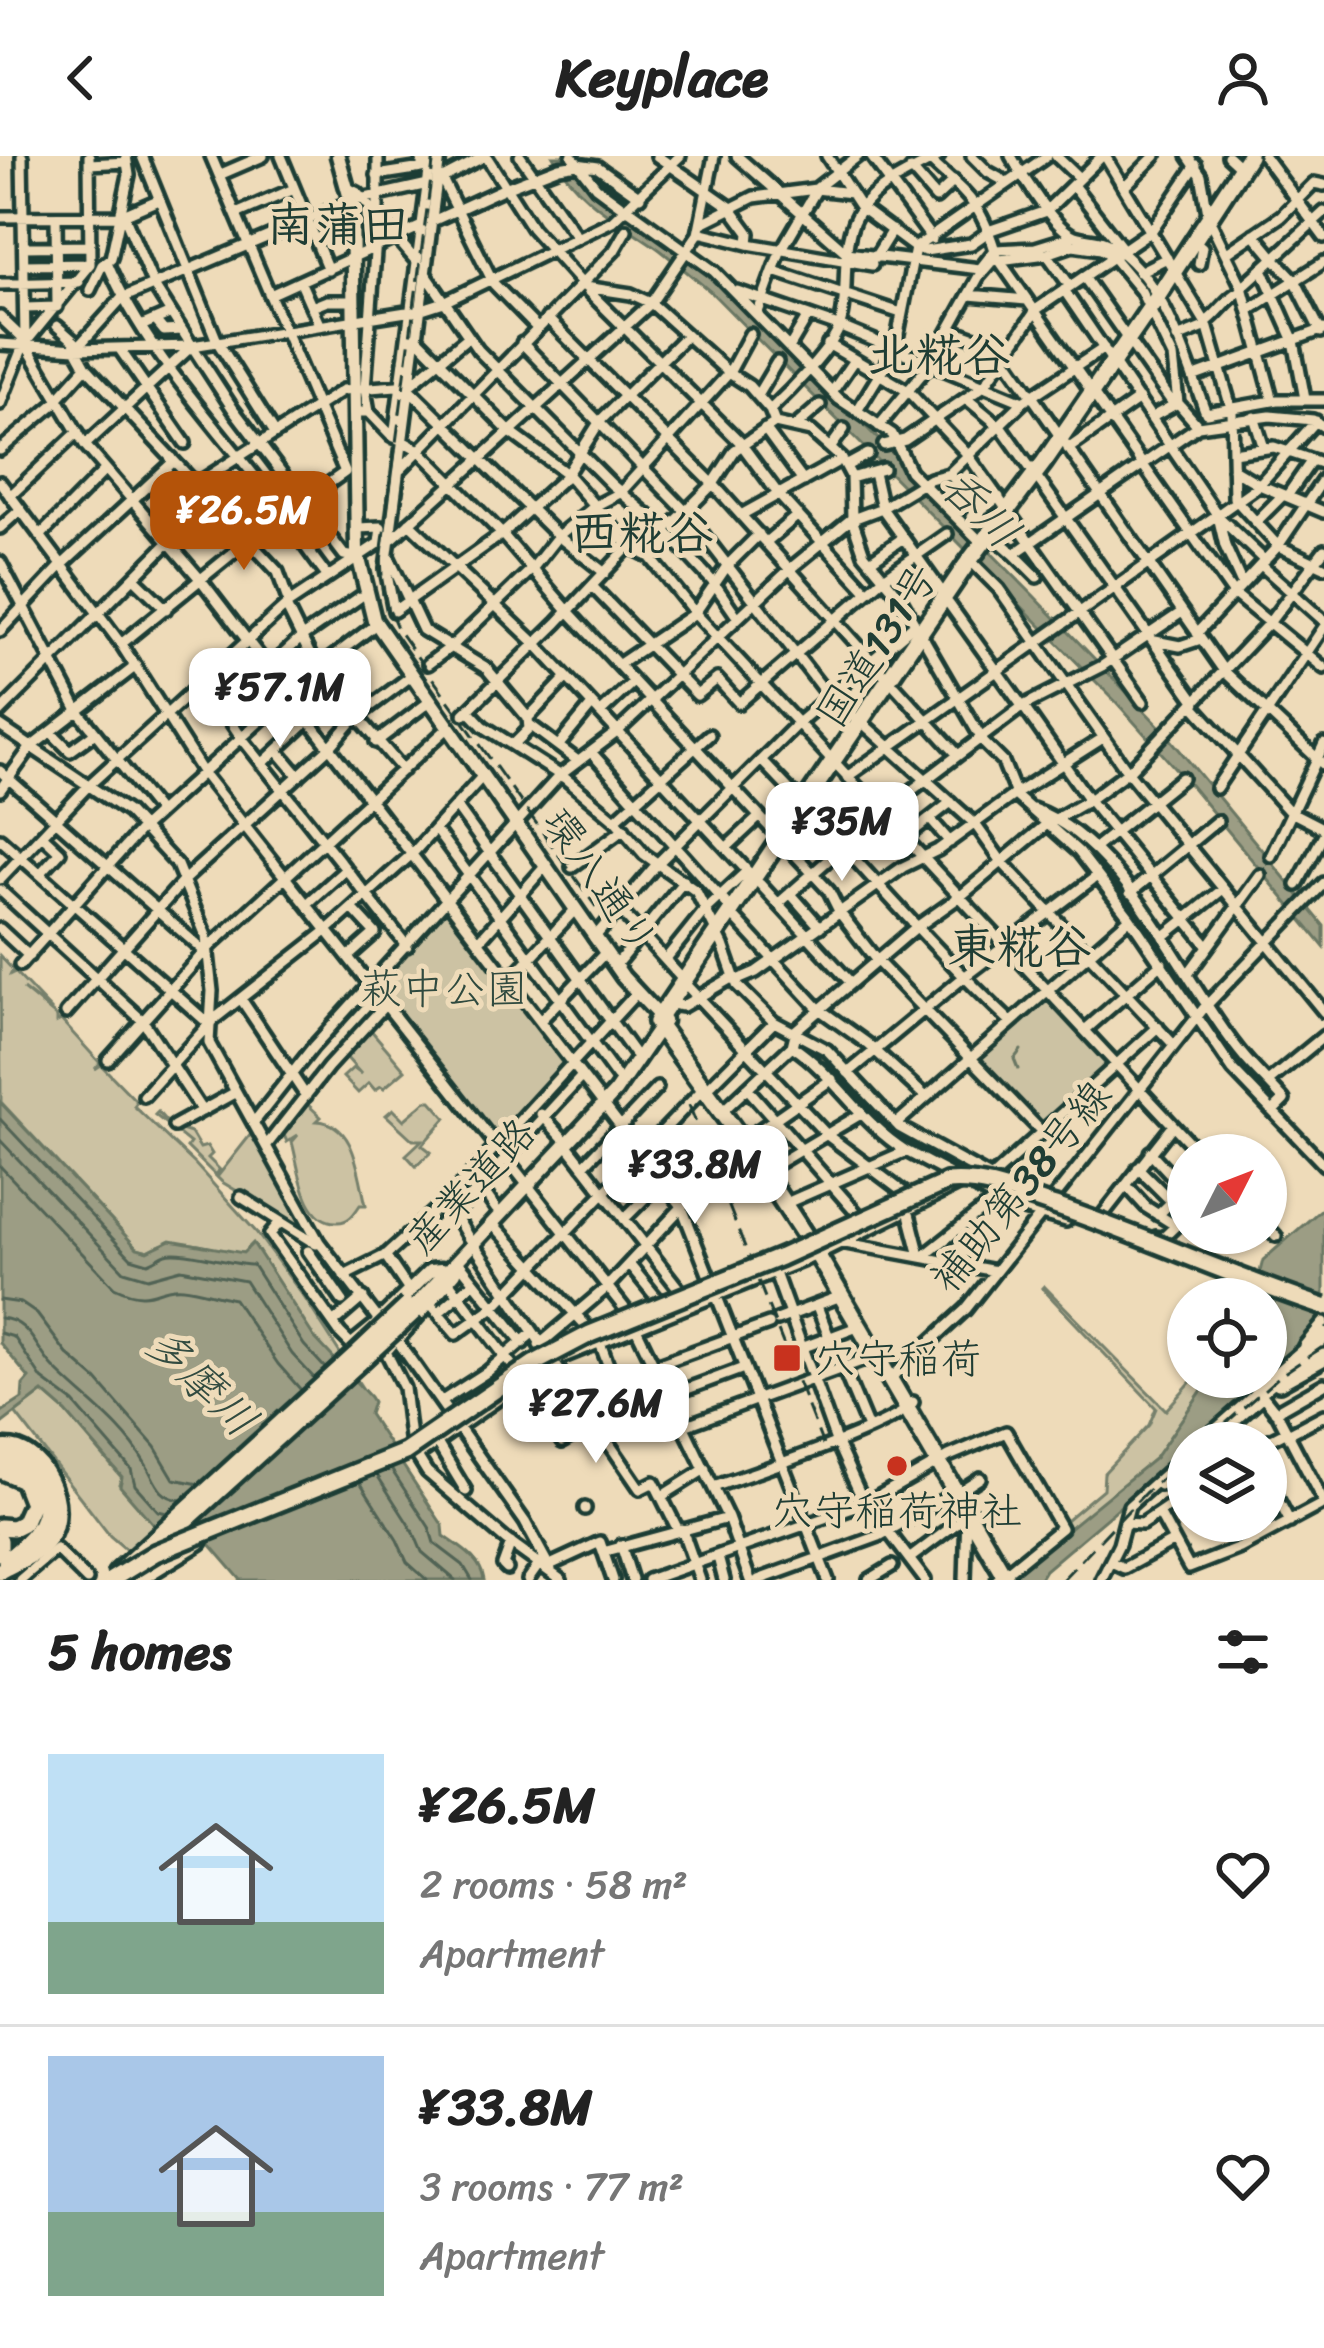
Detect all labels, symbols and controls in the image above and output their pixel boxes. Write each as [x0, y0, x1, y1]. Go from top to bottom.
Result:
text: Keyplace [556, 30, 768, 126]
icon: back [48, 45, 114, 111]
icon: person [1210, 45, 1276, 111]
district label: 南蒲田 [266, 182, 410, 267]
district label: 北糀谷 [867, 312, 1011, 397]
water label: 呑川 [920, 449, 1040, 569]
pin: ¥26.5M [146, 471, 342, 573]
text: ¥26.5M [177, 475, 311, 544]
district label: 西糀谷 [570, 490, 714, 575]
street label: 国道131号 [795, 548, 958, 743]
pin: ¥57.1M [182, 648, 378, 750]
text: ¥57.1M [216, 652, 344, 721]
pin: ¥35M [771, 782, 913, 884]
text: ¥35M [793, 786, 891, 855]
street label: 環八通り [522, 792, 679, 972]
district label: 東糀谷 [948, 904, 1092, 989]
park label: 萩中公園 [360, 952, 528, 1026]
street label: 補助第38号線 [911, 1063, 1131, 1310]
street label: 産業道路 [386, 1099, 555, 1272]
pin: ¥33.8M [597, 1125, 793, 1227]
text: ¥33.8M [629, 1129, 761, 1198]
north arrow [1167, 1134, 1287, 1254]
map controls [1167, 1134, 1287, 1542]
button: locate [1167, 1278, 1287, 1398]
water label: 多摩川 [125, 1306, 278, 1457]
place label: 穴守稲荷 [814, 1322, 982, 1396]
marker: 穴守稲荷 [771, 1342, 803, 1374]
pin: ¥27.6M [498, 1364, 694, 1466]
text: ¥27.6M [530, 1368, 662, 1437]
button: layers [1167, 1422, 1287, 1542]
marker: 穴守稲荷神社 [884, 1453, 910, 1479]
place label: 穴守稲荷神社 [771, 1474, 1023, 1548]
text: 5 homes [48, 1607, 231, 1697]
icon: filters [1210, 1619, 1276, 1685]
text: ¥26.5M [420, 1760, 595, 1850]
icon: home [144, 1802, 288, 1946]
icon: heart [1210, 1841, 1276, 1907]
text: 2 rooms · 58 m² [420, 1850, 688, 1919]
text: Apartment [420, 1919, 604, 1988]
text: ¥33.8M [420, 2062, 592, 2152]
icon: home [144, 2104, 288, 2248]
icon: heart [1210, 2143, 1276, 2209]
text: 3 rooms · 77 m² [420, 2152, 684, 2221]
text: Apartment [420, 2221, 604, 2290]

